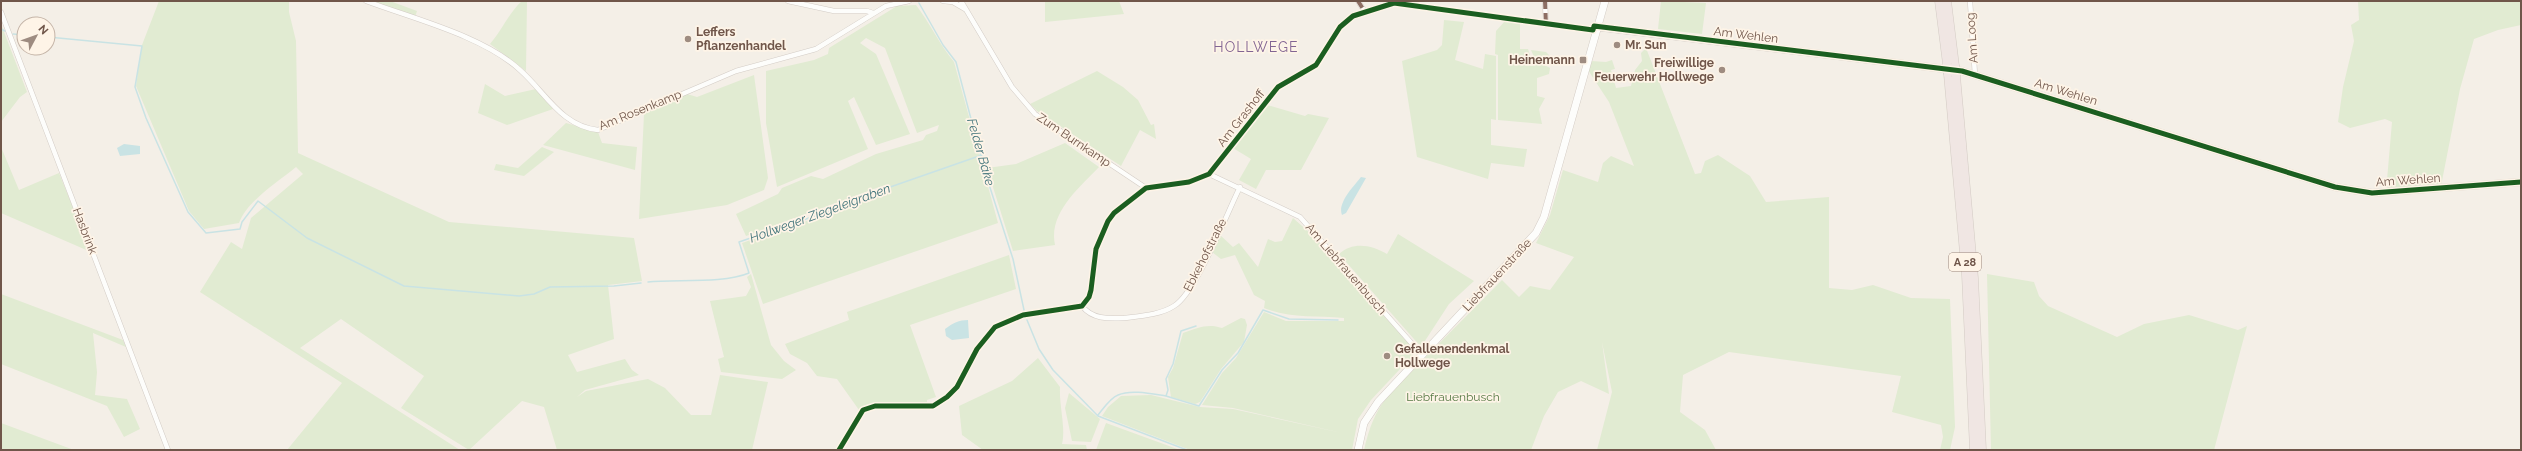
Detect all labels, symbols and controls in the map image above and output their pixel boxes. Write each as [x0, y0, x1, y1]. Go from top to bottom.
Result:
street label: Am Loog [1963, 12, 1981, 64]
north arrow [16, 16, 56, 56]
text: N [36, 22, 51, 37]
street label: Am Wehlen [1713, 24, 1779, 46]
place label: Leffers Pflanzenhandel [696, 25, 786, 53]
marker: Leffers Pflanzenhandel [683, 34, 693, 44]
place label: Mr. Sun [1625, 38, 1666, 52]
district label: HOLLWEGE [1213, 39, 1299, 55]
marker: Mr. Sun [1612, 40, 1622, 50]
place label: Heinemann [1509, 53, 1575, 67]
marker: Heinemann [1578, 55, 1588, 65]
place label: Freiwillige Feuerwehr Hollwege [1594, 56, 1714, 84]
marker: Freiwillige Feuerwehr Hollwege [1717, 65, 1727, 75]
street label: Am Wehlen [2033, 76, 2099, 108]
street label: Am Grashoff [1214, 86, 1268, 149]
street label: Am Rosenkamp [597, 87, 683, 133]
street label: Zum Burnkamp [1034, 110, 1114, 170]
water label: Felder Bäke [964, 117, 998, 188]
street label: Am Wehlen [2375, 171, 2441, 189]
water label: Hollweger Ziegeleigraben [748, 181, 892, 245]
street label: Hasbrink [70, 206, 100, 257]
street label: Ebkehofstraße [1181, 216, 1229, 294]
street label: Am Liebfrauenbusch [1303, 221, 1389, 317]
street label: Liebfrauenstraße [1460, 236, 1534, 314]
road number: A 28 [1949, 253, 1981, 271]
place label: Gefallenendenkmal Hollwege [1395, 342, 1510, 370]
marker: Gefallenendenkmal Hollwege [1382, 351, 1392, 361]
park label: Liebfrauenbusch [1406, 390, 1500, 404]

